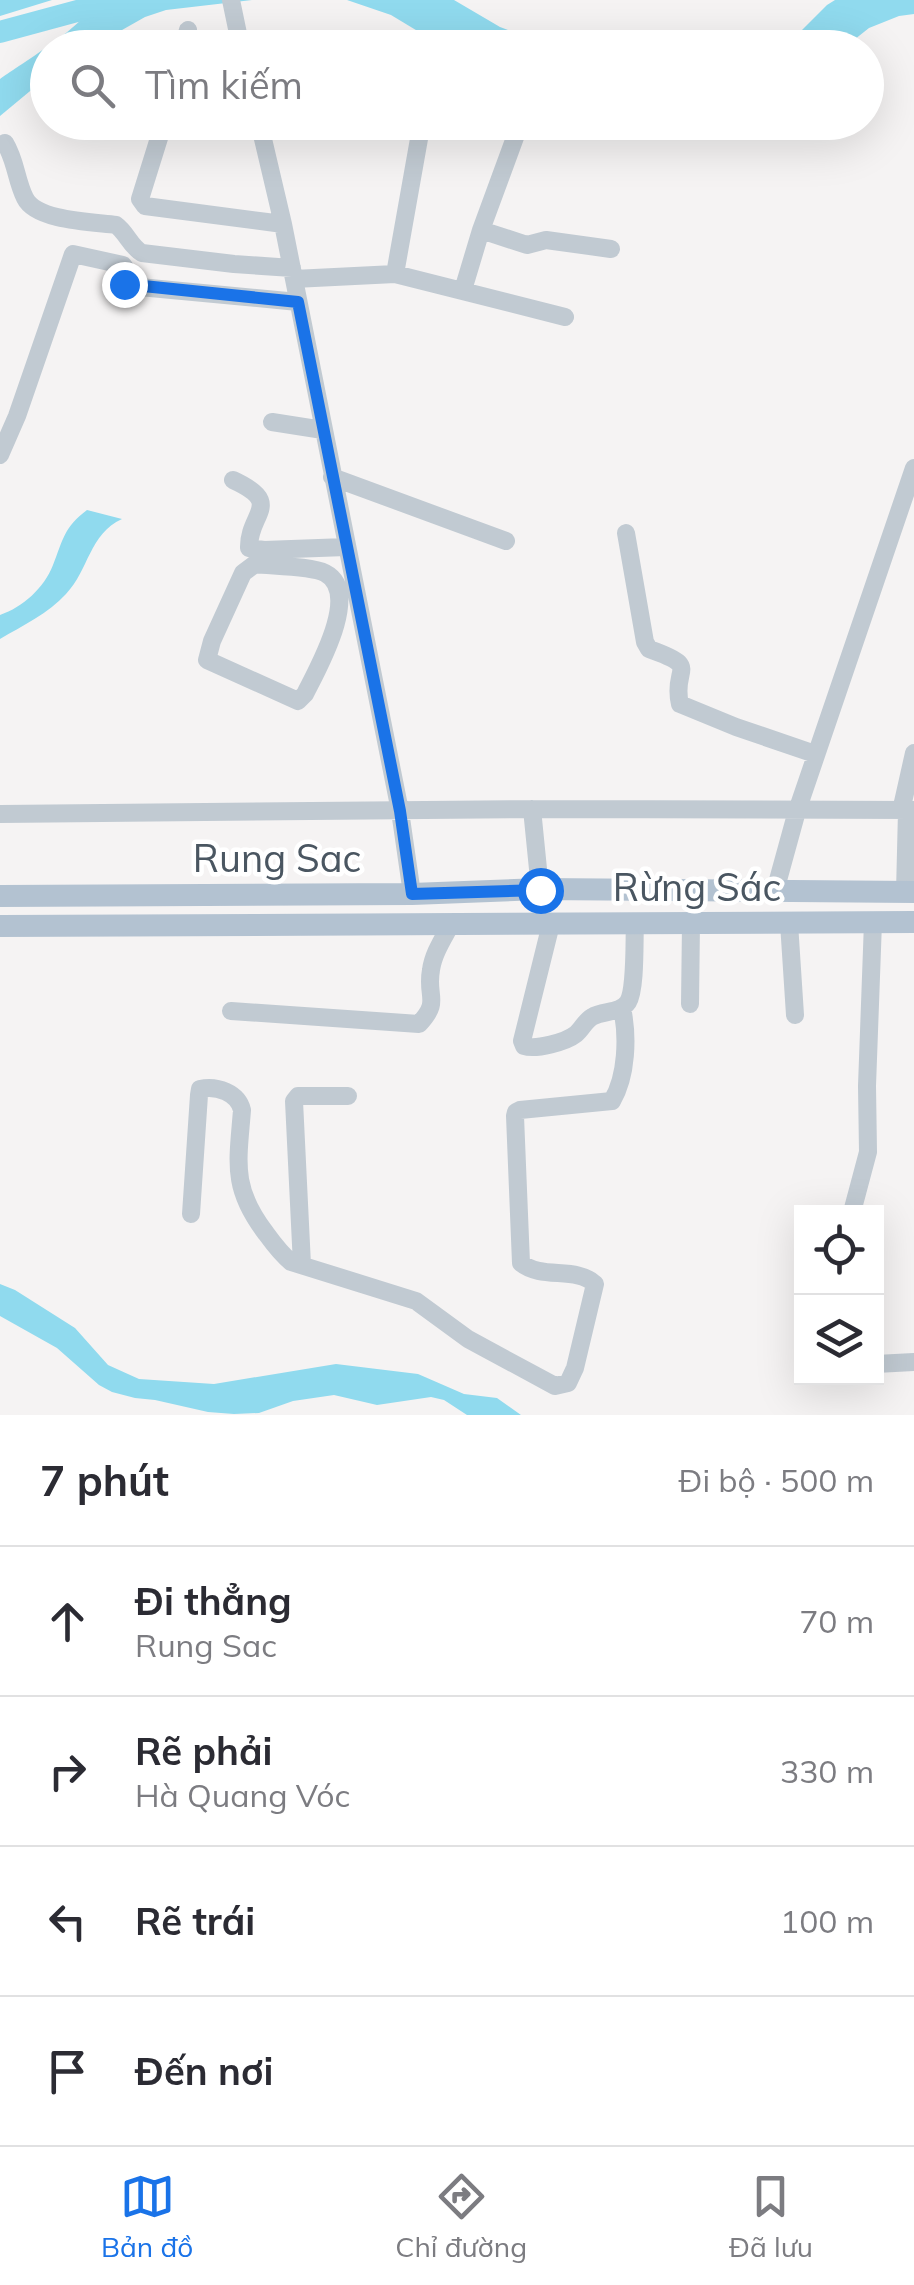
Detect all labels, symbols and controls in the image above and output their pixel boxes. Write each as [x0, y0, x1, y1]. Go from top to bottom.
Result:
search box [30, 30, 884, 140]
icon: search [65, 58, 120, 113]
text: Tìm kiếm [145, 61, 303, 109]
route end [102, 262, 148, 308]
street label: Rung Sac [193, 834, 361, 882]
street label: Rừng Sác [613, 863, 781, 911]
route start [518, 868, 564, 914]
map controls [794, 1205, 884, 1385]
button: locate [794, 1205, 884, 1295]
button: layers [794, 1295, 884, 1385]
text: 7 phút [40, 1454, 169, 1507]
text: Đi bộ · 500 m [679, 1460, 874, 1500]
text: Đi thẳng [135, 1577, 292, 1625]
icon: ahead [40, 1594, 95, 1649]
text: 70 m [799, 1601, 874, 1641]
text: Rung Sac [135, 1625, 277, 1665]
text: Rẽ phải [135, 1727, 272, 1775]
icon: right [40, 1744, 95, 1799]
text: 330 m [780, 1751, 874, 1791]
text: Hà Quang Vóc [135, 1775, 350, 1815]
icon: left [40, 1894, 95, 1949]
text: Rẽ trái [135, 1897, 255, 1945]
text: 100 m [780, 1901, 874, 1941]
icon: arrive [40, 2044, 95, 2099]
text: Đến nơi [135, 2047, 273, 2095]
tab: Bản đồ [101, 2169, 193, 2264]
tab: Chỉ đường [395, 2169, 527, 2264]
tab: Đã lưu [729, 2169, 813, 2264]

